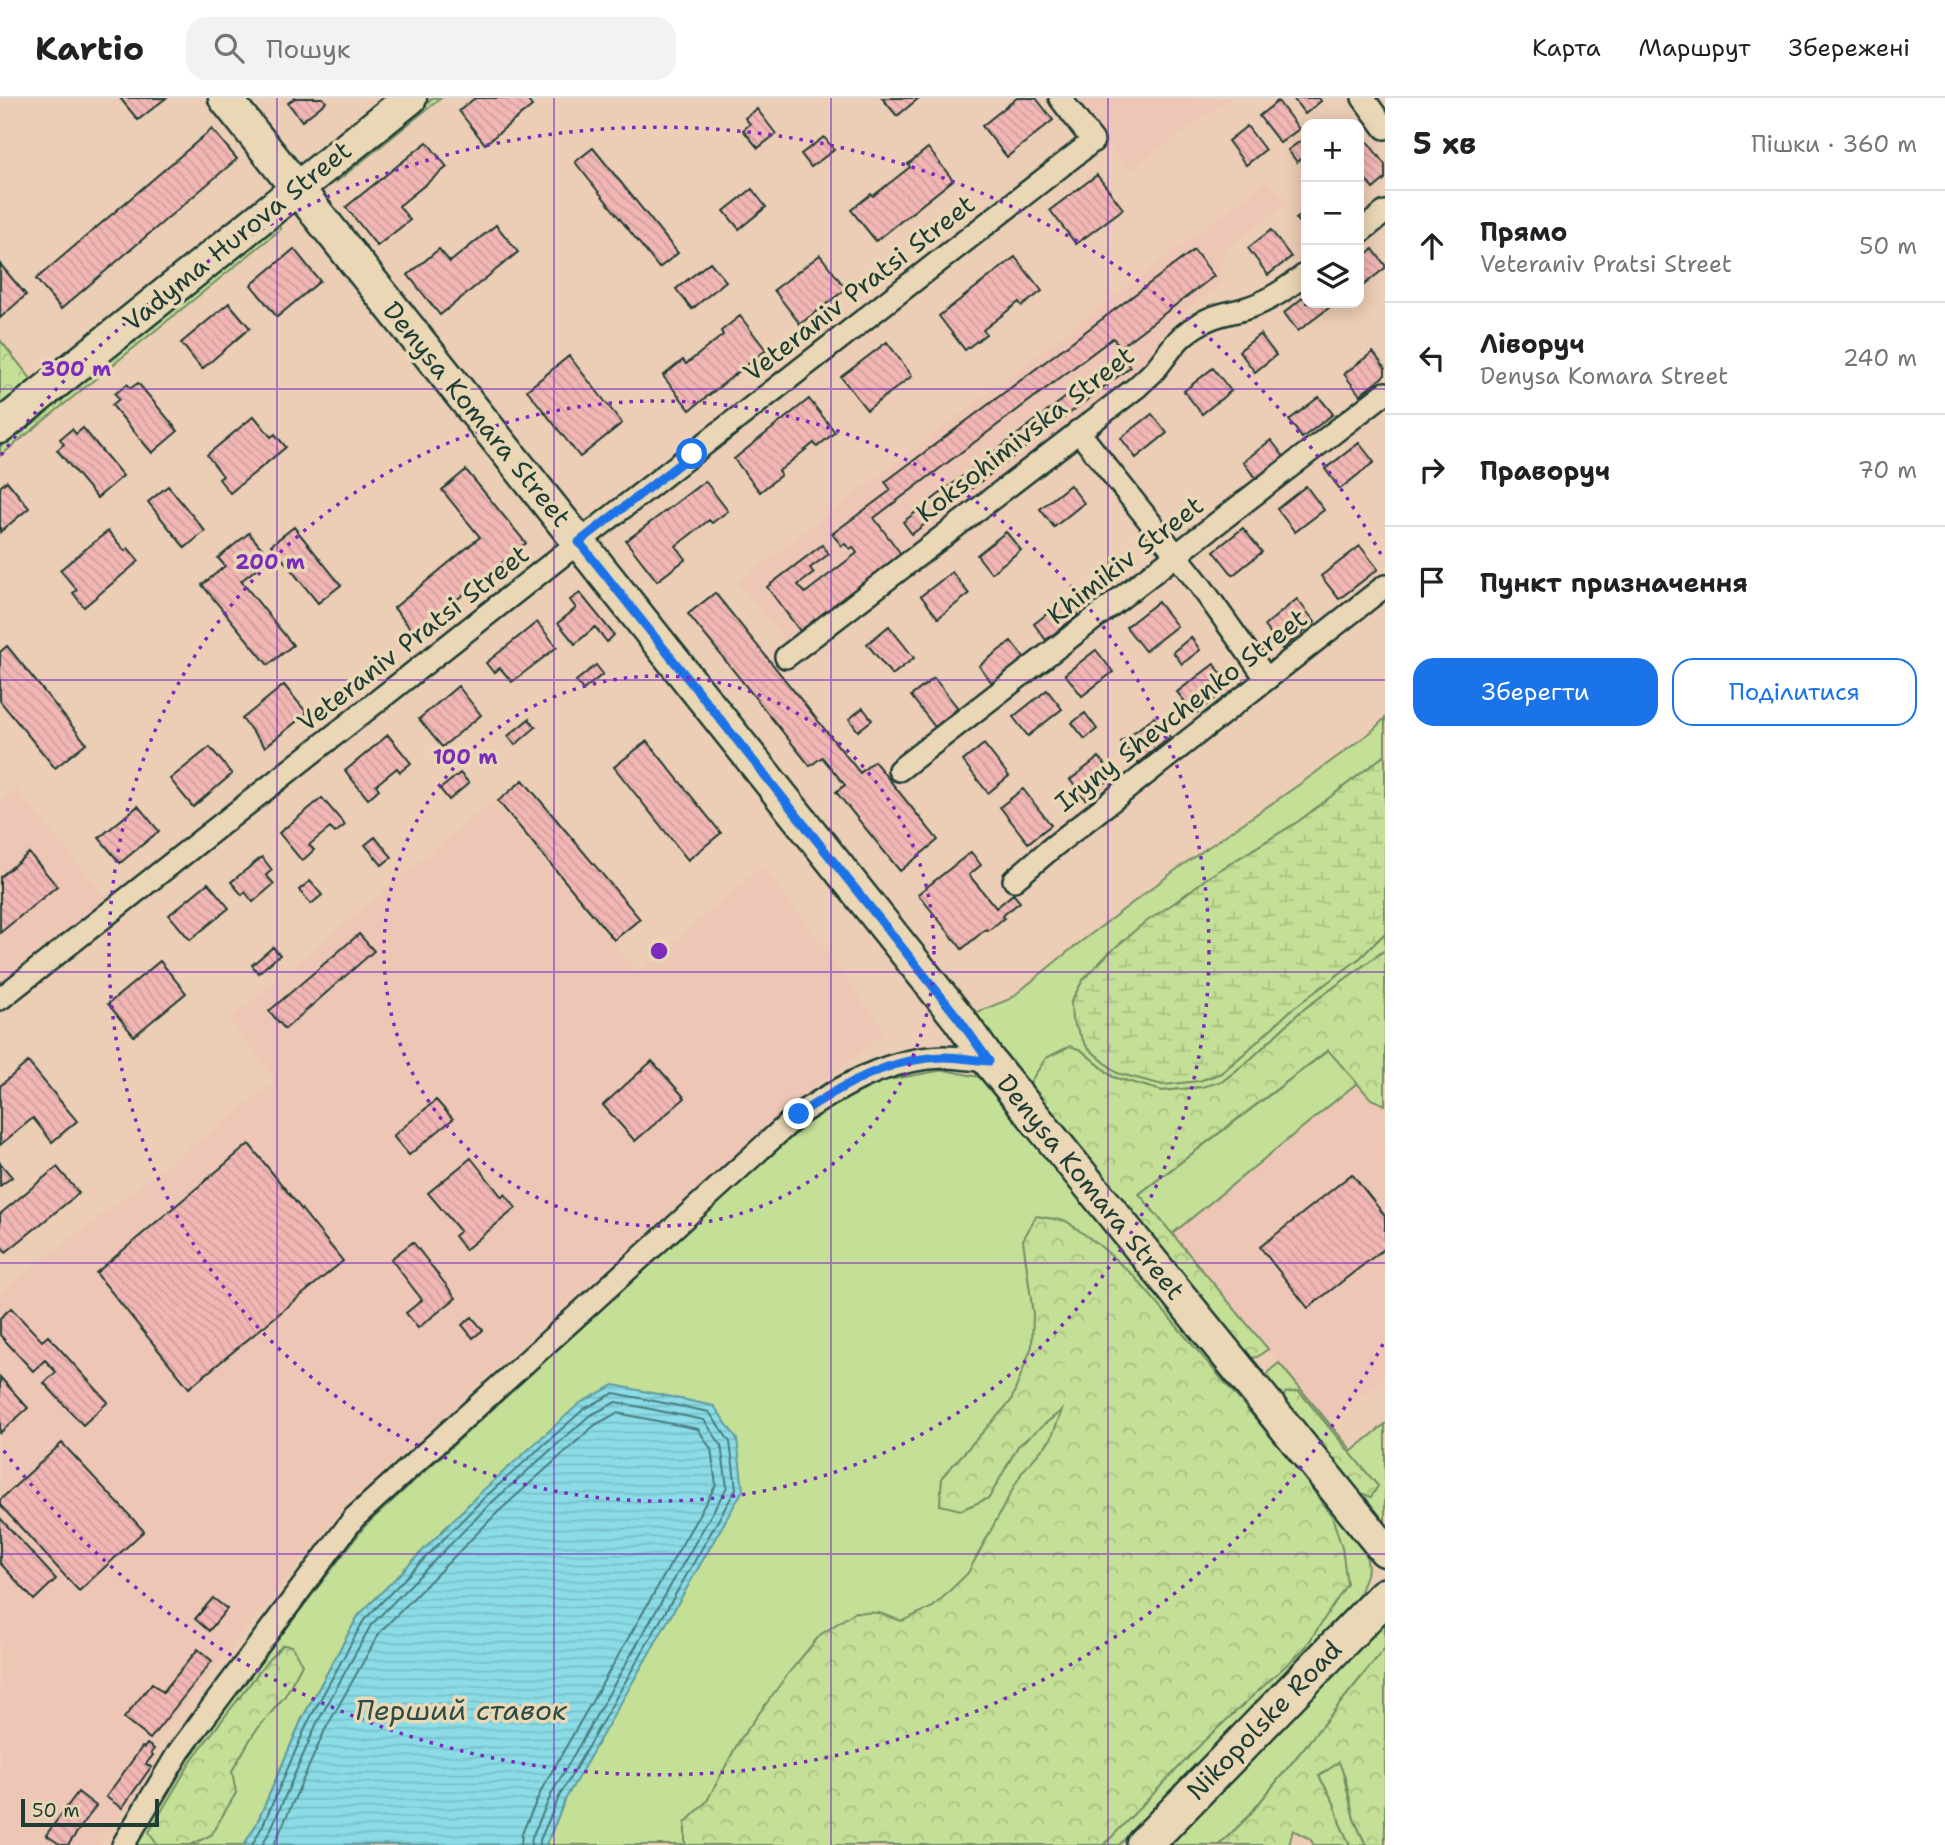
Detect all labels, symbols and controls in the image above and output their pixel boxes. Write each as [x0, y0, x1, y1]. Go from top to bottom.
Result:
search box [186, 17, 676, 80]
text: Kartio [35, 26, 144, 71]
icon: search [210, 29, 248, 67]
text: Пошук [266, 31, 351, 66]
text: Карта [1532, 32, 1601, 64]
text: Маршрут [1639, 32, 1751, 64]
text: Збережені [1789, 32, 1910, 64]
map controls [1301, 119, 1364, 308]
button: + [1301, 119, 1364, 182]
text: 5 хв [1413, 123, 1476, 164]
text: Пішки · 360 m [1751, 129, 1917, 159]
street label: Vadyma Hurova Street [115, 132, 358, 339]
button: − [1301, 182, 1364, 245]
street label: Veteraniv Pratsi Street [736, 186, 982, 389]
text: Прямо [1480, 214, 1568, 249]
icon: ahead [1413, 227, 1451, 265]
text: 50 m [1859, 231, 1917, 261]
button: layers [1301, 245, 1364, 308]
text: Veteraniv Pratsi Street [1480, 249, 1732, 279]
street label: Denysa Komara Street [375, 294, 579, 534]
text: Ліворуч [1480, 326, 1585, 361]
street label: Koksohimivska Street [908, 337, 1141, 530]
icon: left [1413, 339, 1451, 377]
text: 240 m [1843, 343, 1917, 373]
text: 300 m [41, 355, 111, 383]
text: Denysa Komara Street [1480, 361, 1728, 391]
route start [676, 438, 707, 469]
icon: right [1413, 451, 1451, 489]
text: Праворуч [1480, 453, 1610, 488]
text: 70 m [1858, 455, 1917, 485]
street label: Khimikiv Street [1039, 488, 1210, 632]
street label: Veteraniv Pratsi Street [290, 536, 536, 739]
text: 200 m [235, 548, 305, 576]
icon: arrive [1413, 563, 1451, 601]
text: Пункт призначення [1480, 565, 1748, 600]
street label: Iryny Shevchenko Street [1047, 600, 1314, 819]
button: Зберегти [1413, 658, 1658, 726]
button: Поділитися [1672, 658, 1917, 726]
text: 100 m [433, 743, 497, 771]
centre of rings [647, 939, 671, 963]
street label: Denysa Komara Street [989, 1067, 1193, 1307]
route end [783, 1098, 814, 1129]
street label: Nikopolske Road [1178, 1632, 1349, 1807]
water label: Перший ставок [355, 1691, 568, 1729]
scale bar [21, 1796, 159, 1828]
text: 50 m [32, 1798, 80, 1823]

